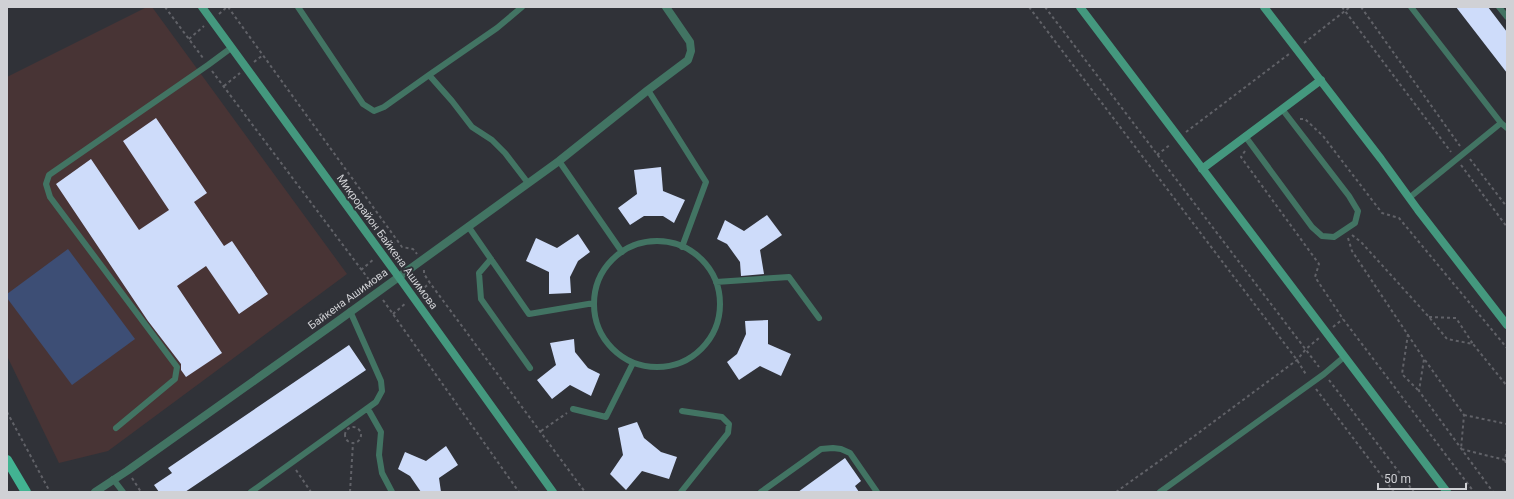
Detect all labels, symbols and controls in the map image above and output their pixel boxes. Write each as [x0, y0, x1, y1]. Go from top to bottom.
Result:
street label: Микрорайон Байкена Ашимова [334, 172, 440, 312]
street label: Байкена Ашимова [306, 266, 390, 332]
scale bar [1378, 465, 1466, 491]
text: 50 m [1384, 472, 1411, 486]

